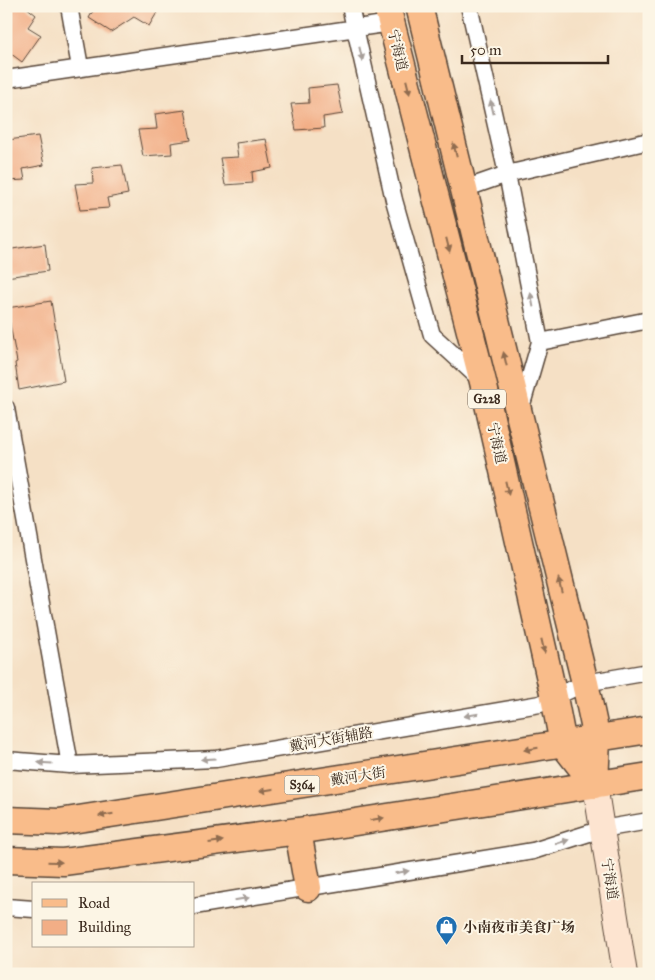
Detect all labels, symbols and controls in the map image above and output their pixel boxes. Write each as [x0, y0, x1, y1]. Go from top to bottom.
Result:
street label: 宁海道 [384, 28, 411, 73]
scale bar [462, 32, 609, 64]
text: 50 m [470, 41, 502, 59]
one-way arrow [357, 46, 365, 61]
one-way arrow [404, 80, 412, 95]
one-way arrow [488, 100, 496, 115]
one-way arrow [451, 142, 459, 157]
one-way arrow [444, 237, 452, 252]
one-way arrow [528, 292, 536, 308]
one-way arrow [501, 351, 509, 366]
road number: G228 [468, 389, 506, 408]
street label: 宁海道 [484, 421, 510, 465]
one-way arrow [503, 480, 511, 495]
one-way arrow [556, 577, 564, 592]
one-way arrow [539, 639, 547, 654]
one-way arrow [463, 712, 479, 720]
street label: 戴河大街辅路 [288, 724, 374, 755]
one-way arrow [523, 746, 539, 754]
one-way arrow [199, 755, 215, 763]
one-way arrow [37, 758, 53, 766]
street label: 戴河大街 [329, 764, 387, 789]
road number: S364 [284, 776, 320, 794]
one-way arrow [258, 787, 274, 795]
one-way arrow [98, 811, 114, 819]
one-way arrow [369, 814, 385, 822]
one-way arrow [554, 837, 569, 845]
one-way arrow [208, 838, 224, 846]
street label: 宁海道 [598, 857, 621, 901]
one-way arrow [47, 858, 63, 866]
one-way arrow [395, 868, 411, 876]
legend [32, 882, 195, 948]
text: Road [78, 894, 110, 912]
one-way arrow [234, 894, 250, 902]
shop icon: 小南夜市美食广场 [435, 915, 459, 946]
text: Building [78, 918, 132, 936]
place label: 小南夜市美食广场 [463, 919, 575, 936]

